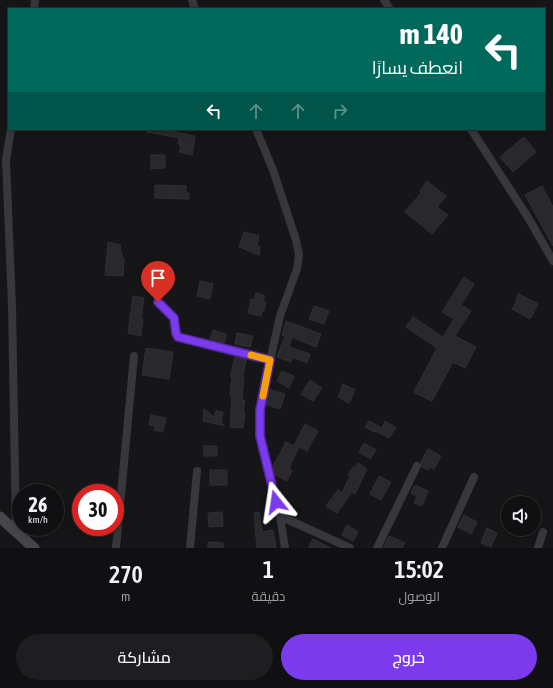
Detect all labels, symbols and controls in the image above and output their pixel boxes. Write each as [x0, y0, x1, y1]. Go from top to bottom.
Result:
text: 140 m [400, 18, 463, 50]
icon: left [477, 24, 529, 76]
text: انعطف يسارًا [372, 57, 463, 78]
icon: left [203, 100, 225, 122]
icon: ahead [245, 100, 267, 122]
icon: ahead [287, 100, 309, 122]
icon: right [329, 100, 351, 122]
pin [141, 261, 175, 302]
icon: arrive [147, 267, 169, 289]
position arrow [255, 481, 297, 523]
speed limit sign: 30 [72, 484, 124, 536]
text: 26 [29, 493, 47, 516]
map controls [501, 496, 541, 536]
button: sound [501, 496, 541, 536]
text: km/h [28, 514, 48, 525]
text: 1 [263, 556, 274, 583]
text: 15:02 [394, 556, 444, 583]
text: 270 [109, 561, 143, 588]
text: m [121, 589, 130, 604]
text: دقيقة [252, 589, 285, 604]
text: الوصول [398, 589, 440, 604]
button: مشاركة [16, 634, 273, 680]
button: خروج [281, 634, 537, 680]

